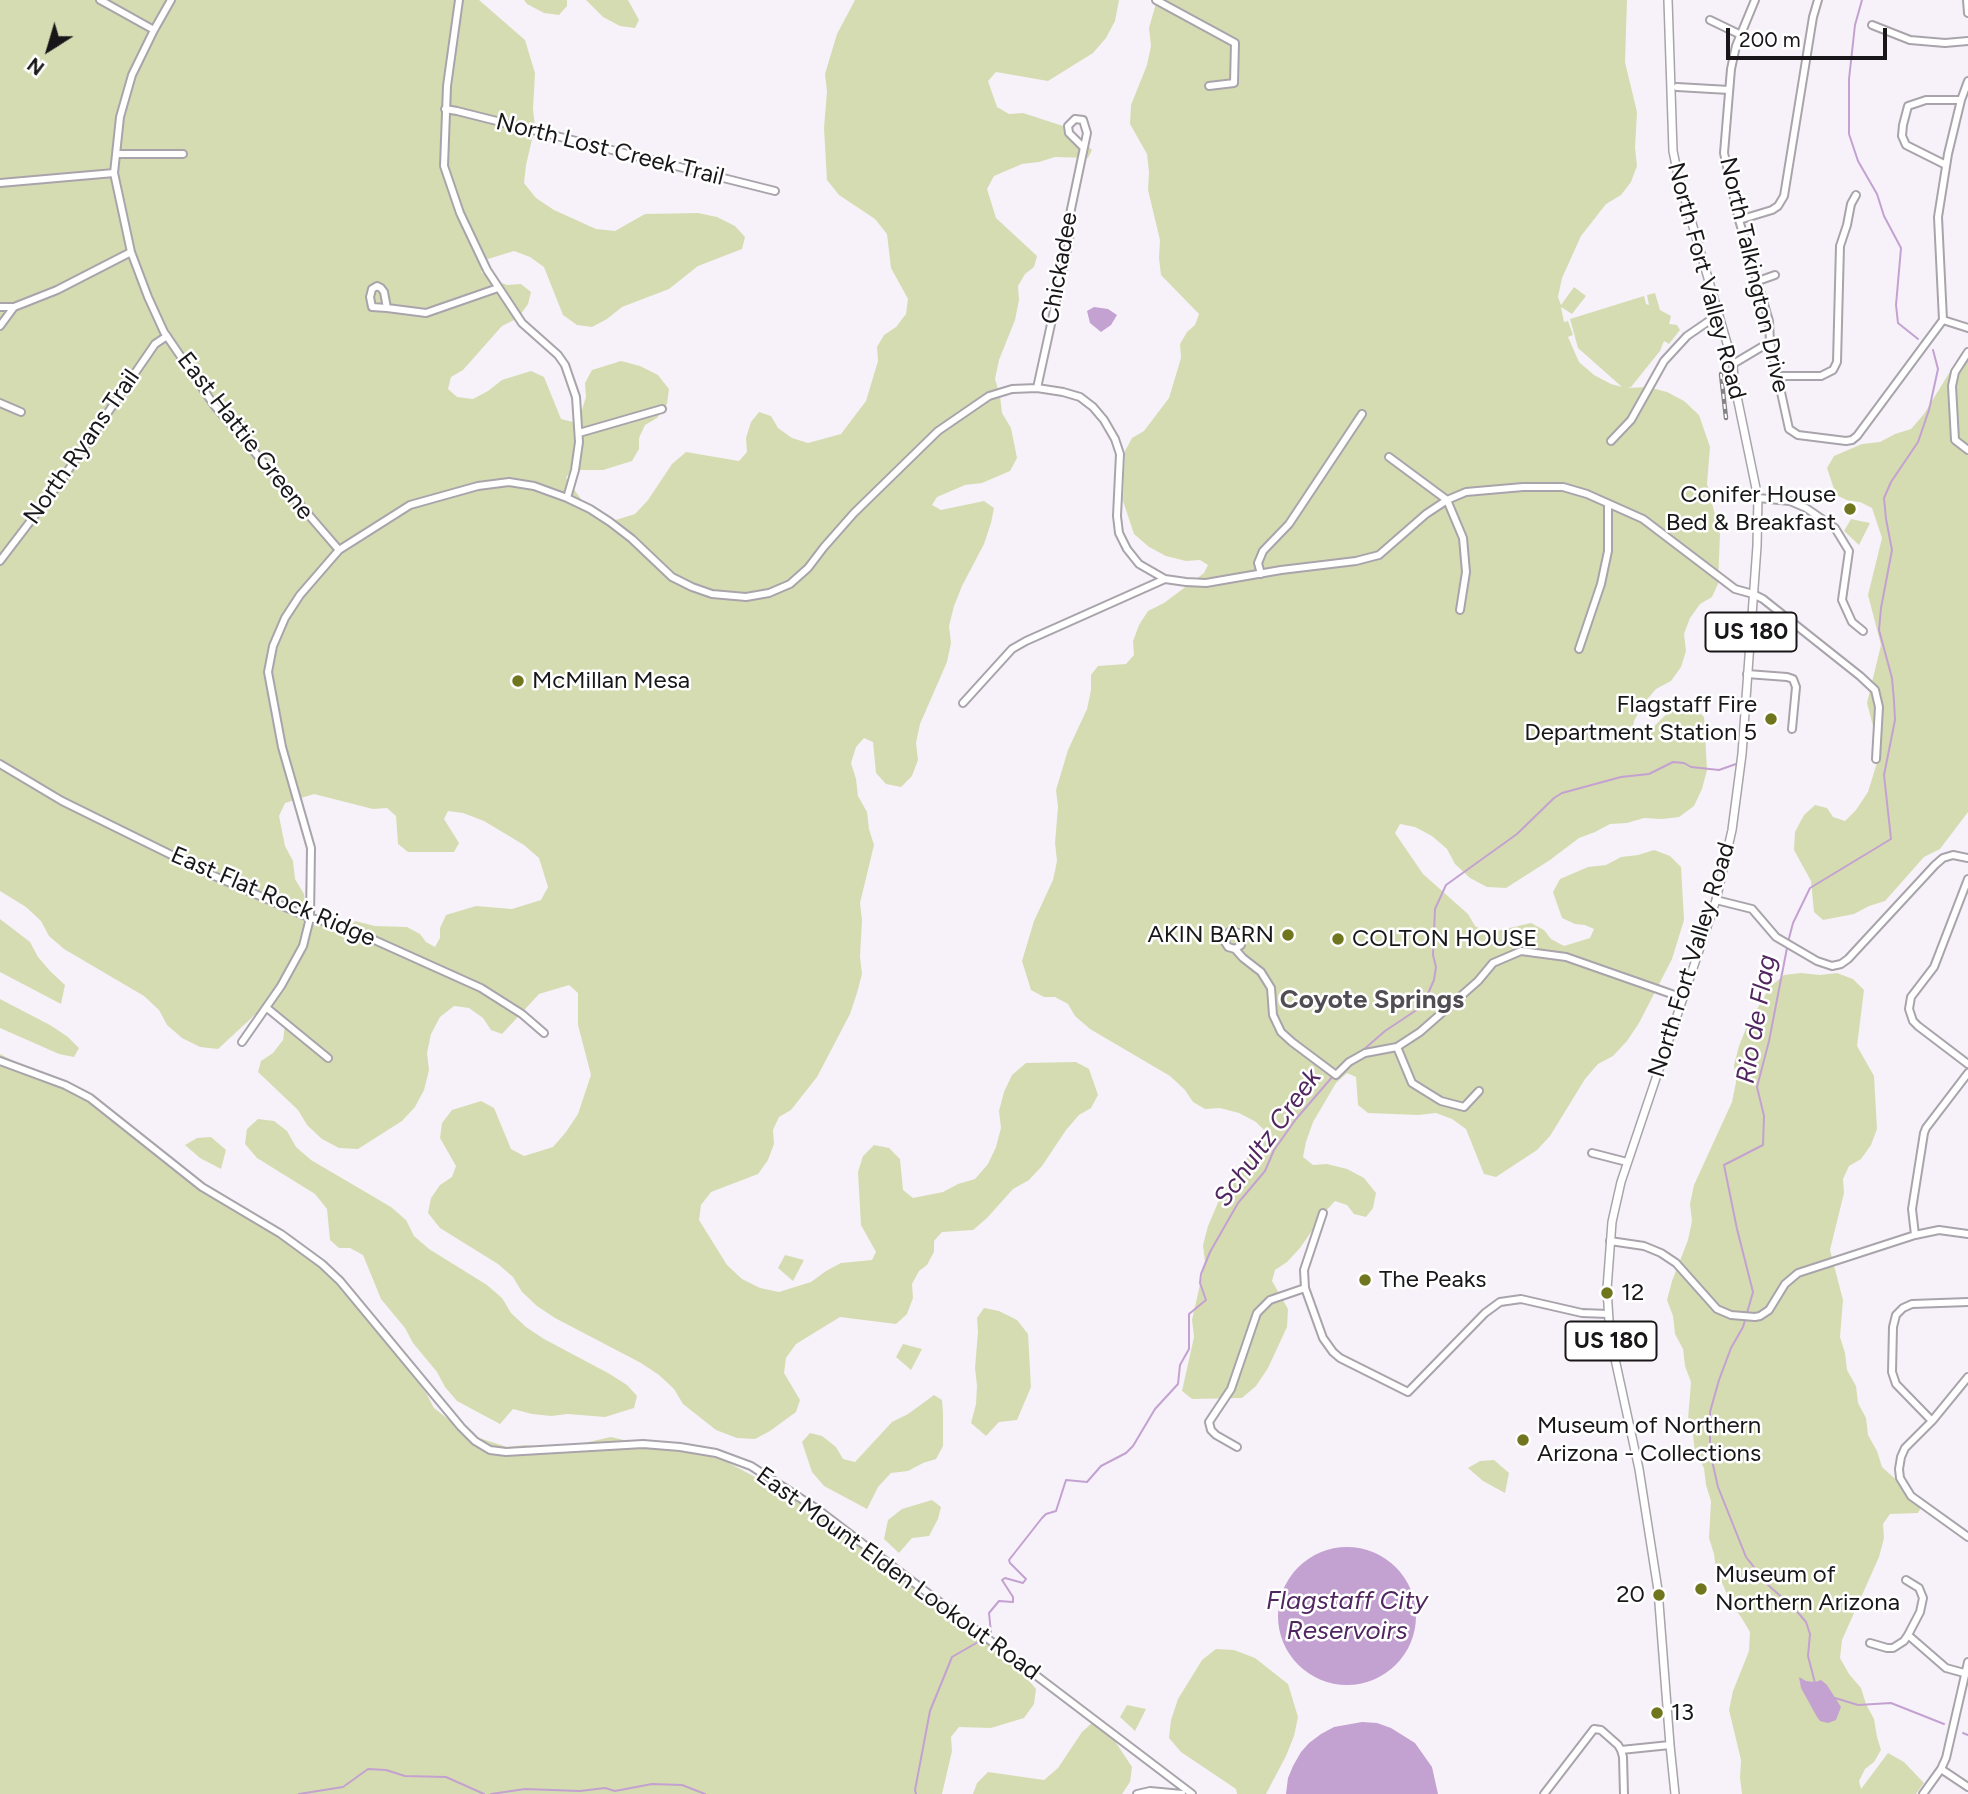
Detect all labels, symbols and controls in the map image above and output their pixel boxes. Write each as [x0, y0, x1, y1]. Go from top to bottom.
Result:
north arrow [14, 14, 84, 84]
scale bar [1730, 14, 1891, 58]
text: 200 m [1739, 27, 1801, 52]
text: N [23, 53, 49, 80]
street label: North Lost Creek Trail [493, 108, 727, 192]
street label: North Talkington Drive [1713, 154, 1795, 396]
street label: North Fort Valley Road [1661, 159, 1751, 403]
street label: Chickadee [1036, 210, 1084, 326]
street label: East Hattie Greene [171, 346, 319, 526]
street label: North Ryans Trail [18, 364, 146, 530]
place label: Conifer House Bed & Breakfast [1666, 481, 1836, 537]
marker: Conifer House Bed & Breakfast [1842, 501, 1858, 517]
road number: US 180 [1706, 612, 1796, 652]
place label: McMillan Mesa [532, 667, 690, 695]
marker: McMillan Mesa [510, 673, 526, 689]
place label: Flagstaff Fire Department Station 5 [1524, 691, 1757, 747]
marker: Flagstaff Fire Department Station 5 [1763, 711, 1779, 727]
street label: North Fort Valley Road [1643, 839, 1741, 1081]
street label: East Flat Rock Ridge [166, 841, 380, 953]
place label: AKIN BARN [1148, 921, 1274, 949]
place label: COLTON HOUSE [1352, 925, 1538, 953]
marker: AKIN BARN [1280, 927, 1296, 943]
marker: COLTON HOUSE [1330, 931, 1346, 947]
water label: Rio de Flag [1730, 952, 1784, 1086]
district label: Coyote Springs [1280, 984, 1464, 1016]
water label: Schultz Creek [1208, 1063, 1328, 1213]
place label: The Peaks [1379, 1266, 1486, 1294]
marker: The Peaks [1357, 1272, 1373, 1288]
place label: 12 [1621, 1279, 1644, 1307]
marker: 12 [1599, 1285, 1615, 1301]
road number: US 180 [1566, 1322, 1656, 1360]
place label: Museum of Northern Arizona - Collections [1537, 1412, 1761, 1468]
marker: Museum of Northern Arizona - Collections [1515, 1432, 1531, 1448]
street label: East Mount Elden Lookout Road [750, 1461, 1046, 1687]
place label: Museum of Northern Arizona [1715, 1561, 1900, 1617]
place label: 20 [1616, 1581, 1645, 1609]
marker: Museum of Northern Arizona [1693, 1581, 1709, 1597]
water label: Flagstaff City Reservoirs [1266, 1585, 1428, 1646]
marker: 20 [1651, 1587, 1667, 1603]
place label: 13 [1671, 1699, 1694, 1727]
marker: 13 [1649, 1705, 1665, 1721]

